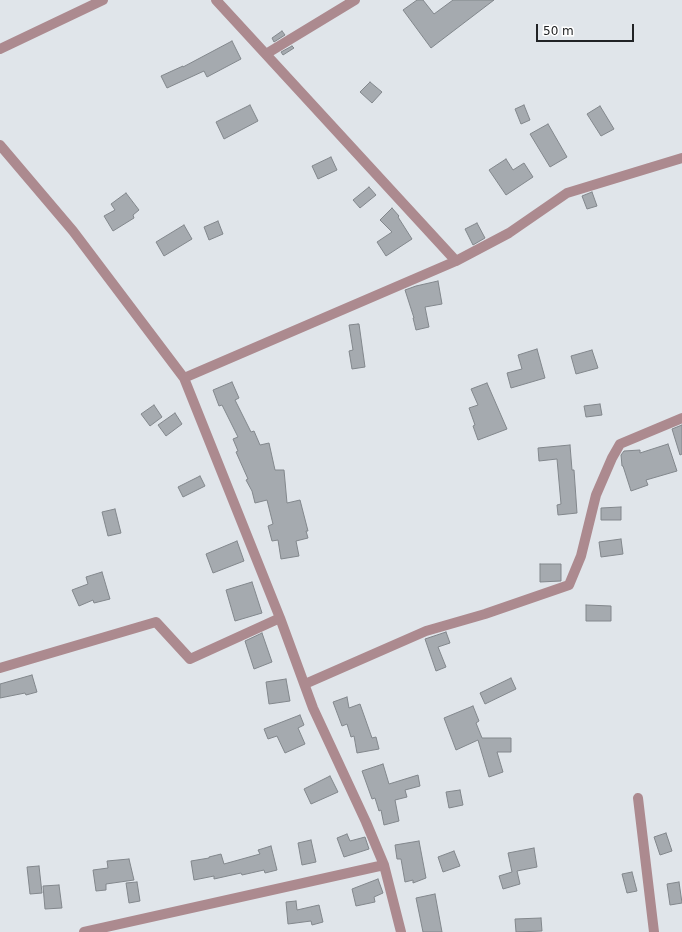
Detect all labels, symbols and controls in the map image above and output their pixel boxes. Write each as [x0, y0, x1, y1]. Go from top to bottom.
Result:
scale bar [538, 16, 636, 42]
text: 50 m [543, 24, 574, 38]

